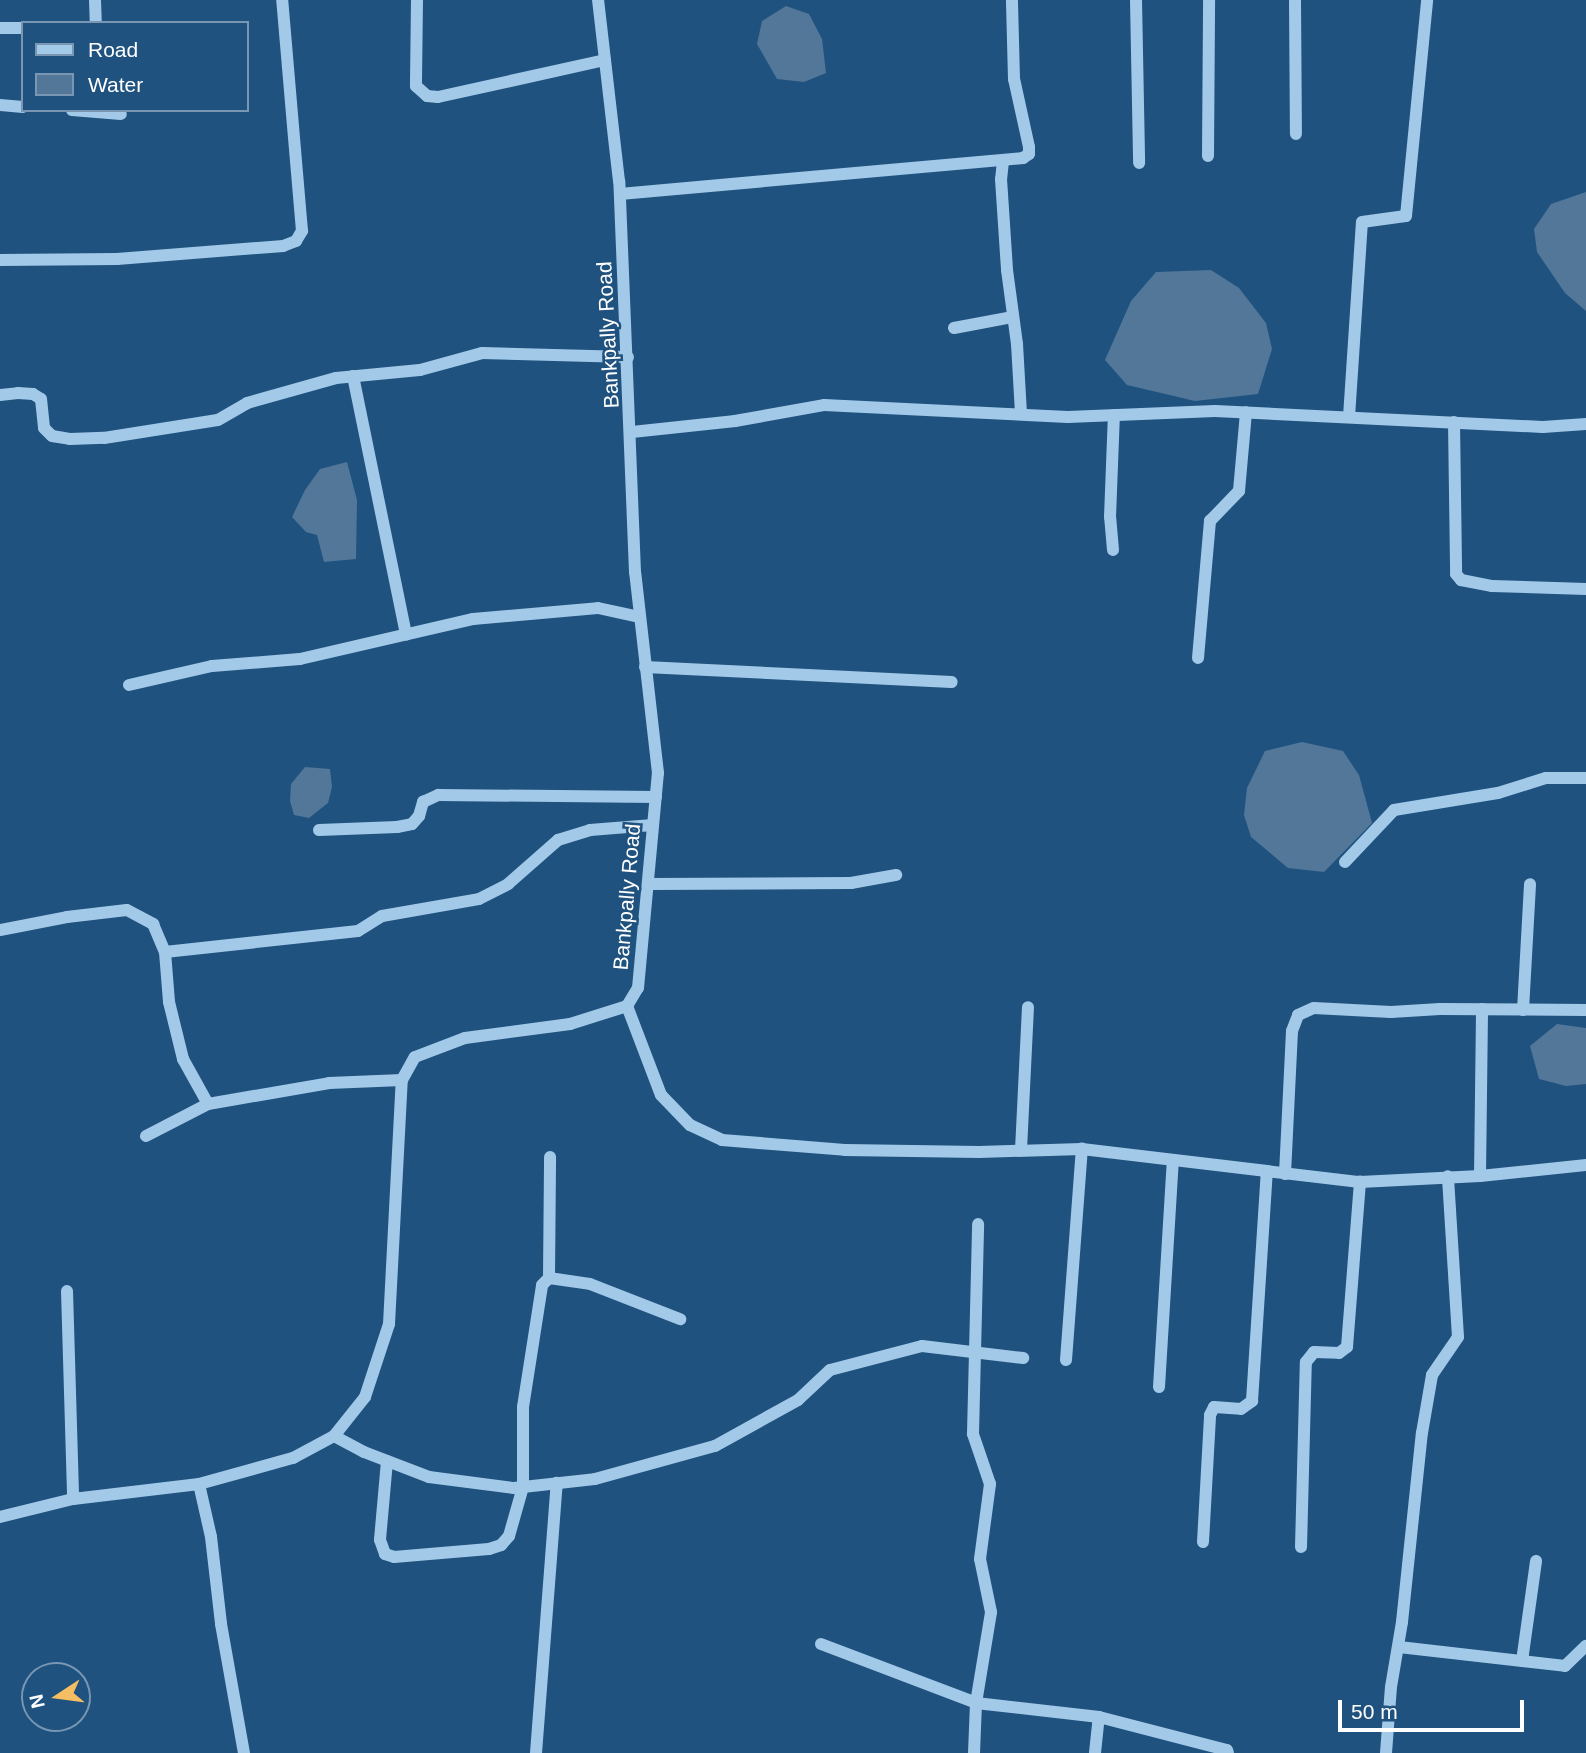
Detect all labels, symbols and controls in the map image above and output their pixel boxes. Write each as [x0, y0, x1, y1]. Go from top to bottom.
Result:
legend [21, 21, 248, 112]
text: Road [88, 38, 138, 61]
text: Water [88, 73, 143, 96]
street label: Bankpally Road [592, 261, 624, 409]
street label: Bankpally Road [608, 823, 646, 971]
north arrow [21, 1662, 91, 1732]
scale bar [1341, 1686, 1526, 1730]
text: N [25, 1692, 49, 1710]
text: 50 m [1351, 1700, 1398, 1723]

